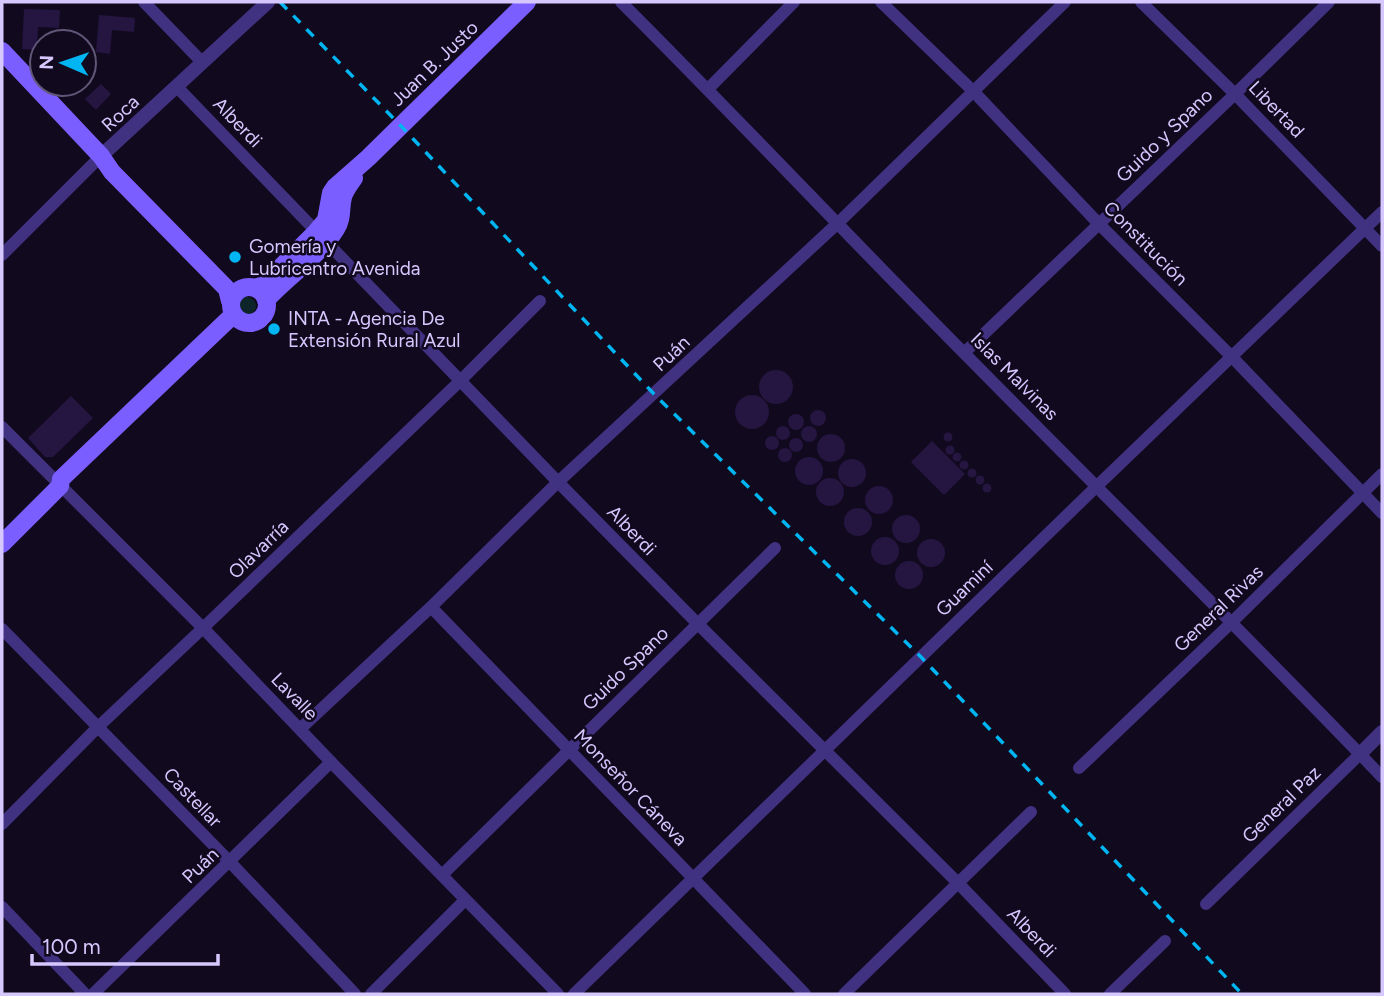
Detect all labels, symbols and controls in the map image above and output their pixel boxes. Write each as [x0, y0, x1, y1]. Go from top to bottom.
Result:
street label: Juan B. Justo [386, 16, 483, 111]
north arrow [28, 28, 98, 98]
text: N [35, 55, 58, 70]
street label: Libertad [1244, 76, 1309, 143]
street label: Guido y Spano [1111, 84, 1217, 187]
street label: Roca [97, 90, 144, 136]
street label: Alberdi [208, 93, 267, 152]
street label: Constitución [1099, 196, 1193, 290]
place label: Gomería y Lubricentro Avenida [249, 235, 421, 280]
marker: Gomería y Lubricentro Avenida [227, 249, 243, 265]
place label: INTA - Agencia De Extensión Rural Azul [288, 307, 460, 352]
marker: INTA - Agencia De Extensión Rural Azul [266, 321, 282, 337]
street label: Islas Malvinas [966, 328, 1063, 425]
street label: Puán [648, 331, 694, 376]
street label: Alberdi [602, 501, 661, 560]
street label: Olavarría [223, 515, 293, 584]
street label: Guaminí [931, 555, 999, 621]
street label: General Rivas [1169, 560, 1268, 657]
street label: Guido Spano [578, 622, 673, 715]
street label: Lavalle [266, 668, 323, 725]
street label: Monseñor Cáneva [569, 724, 692, 850]
street label: General Paz [1237, 761, 1326, 848]
street label: Castellar [159, 763, 227, 832]
street label: Puán [177, 843, 223, 888]
street label: Alberdi [1002, 903, 1061, 962]
scale bar [32, 922, 217, 966]
text: 100 m [42, 934, 101, 959]

